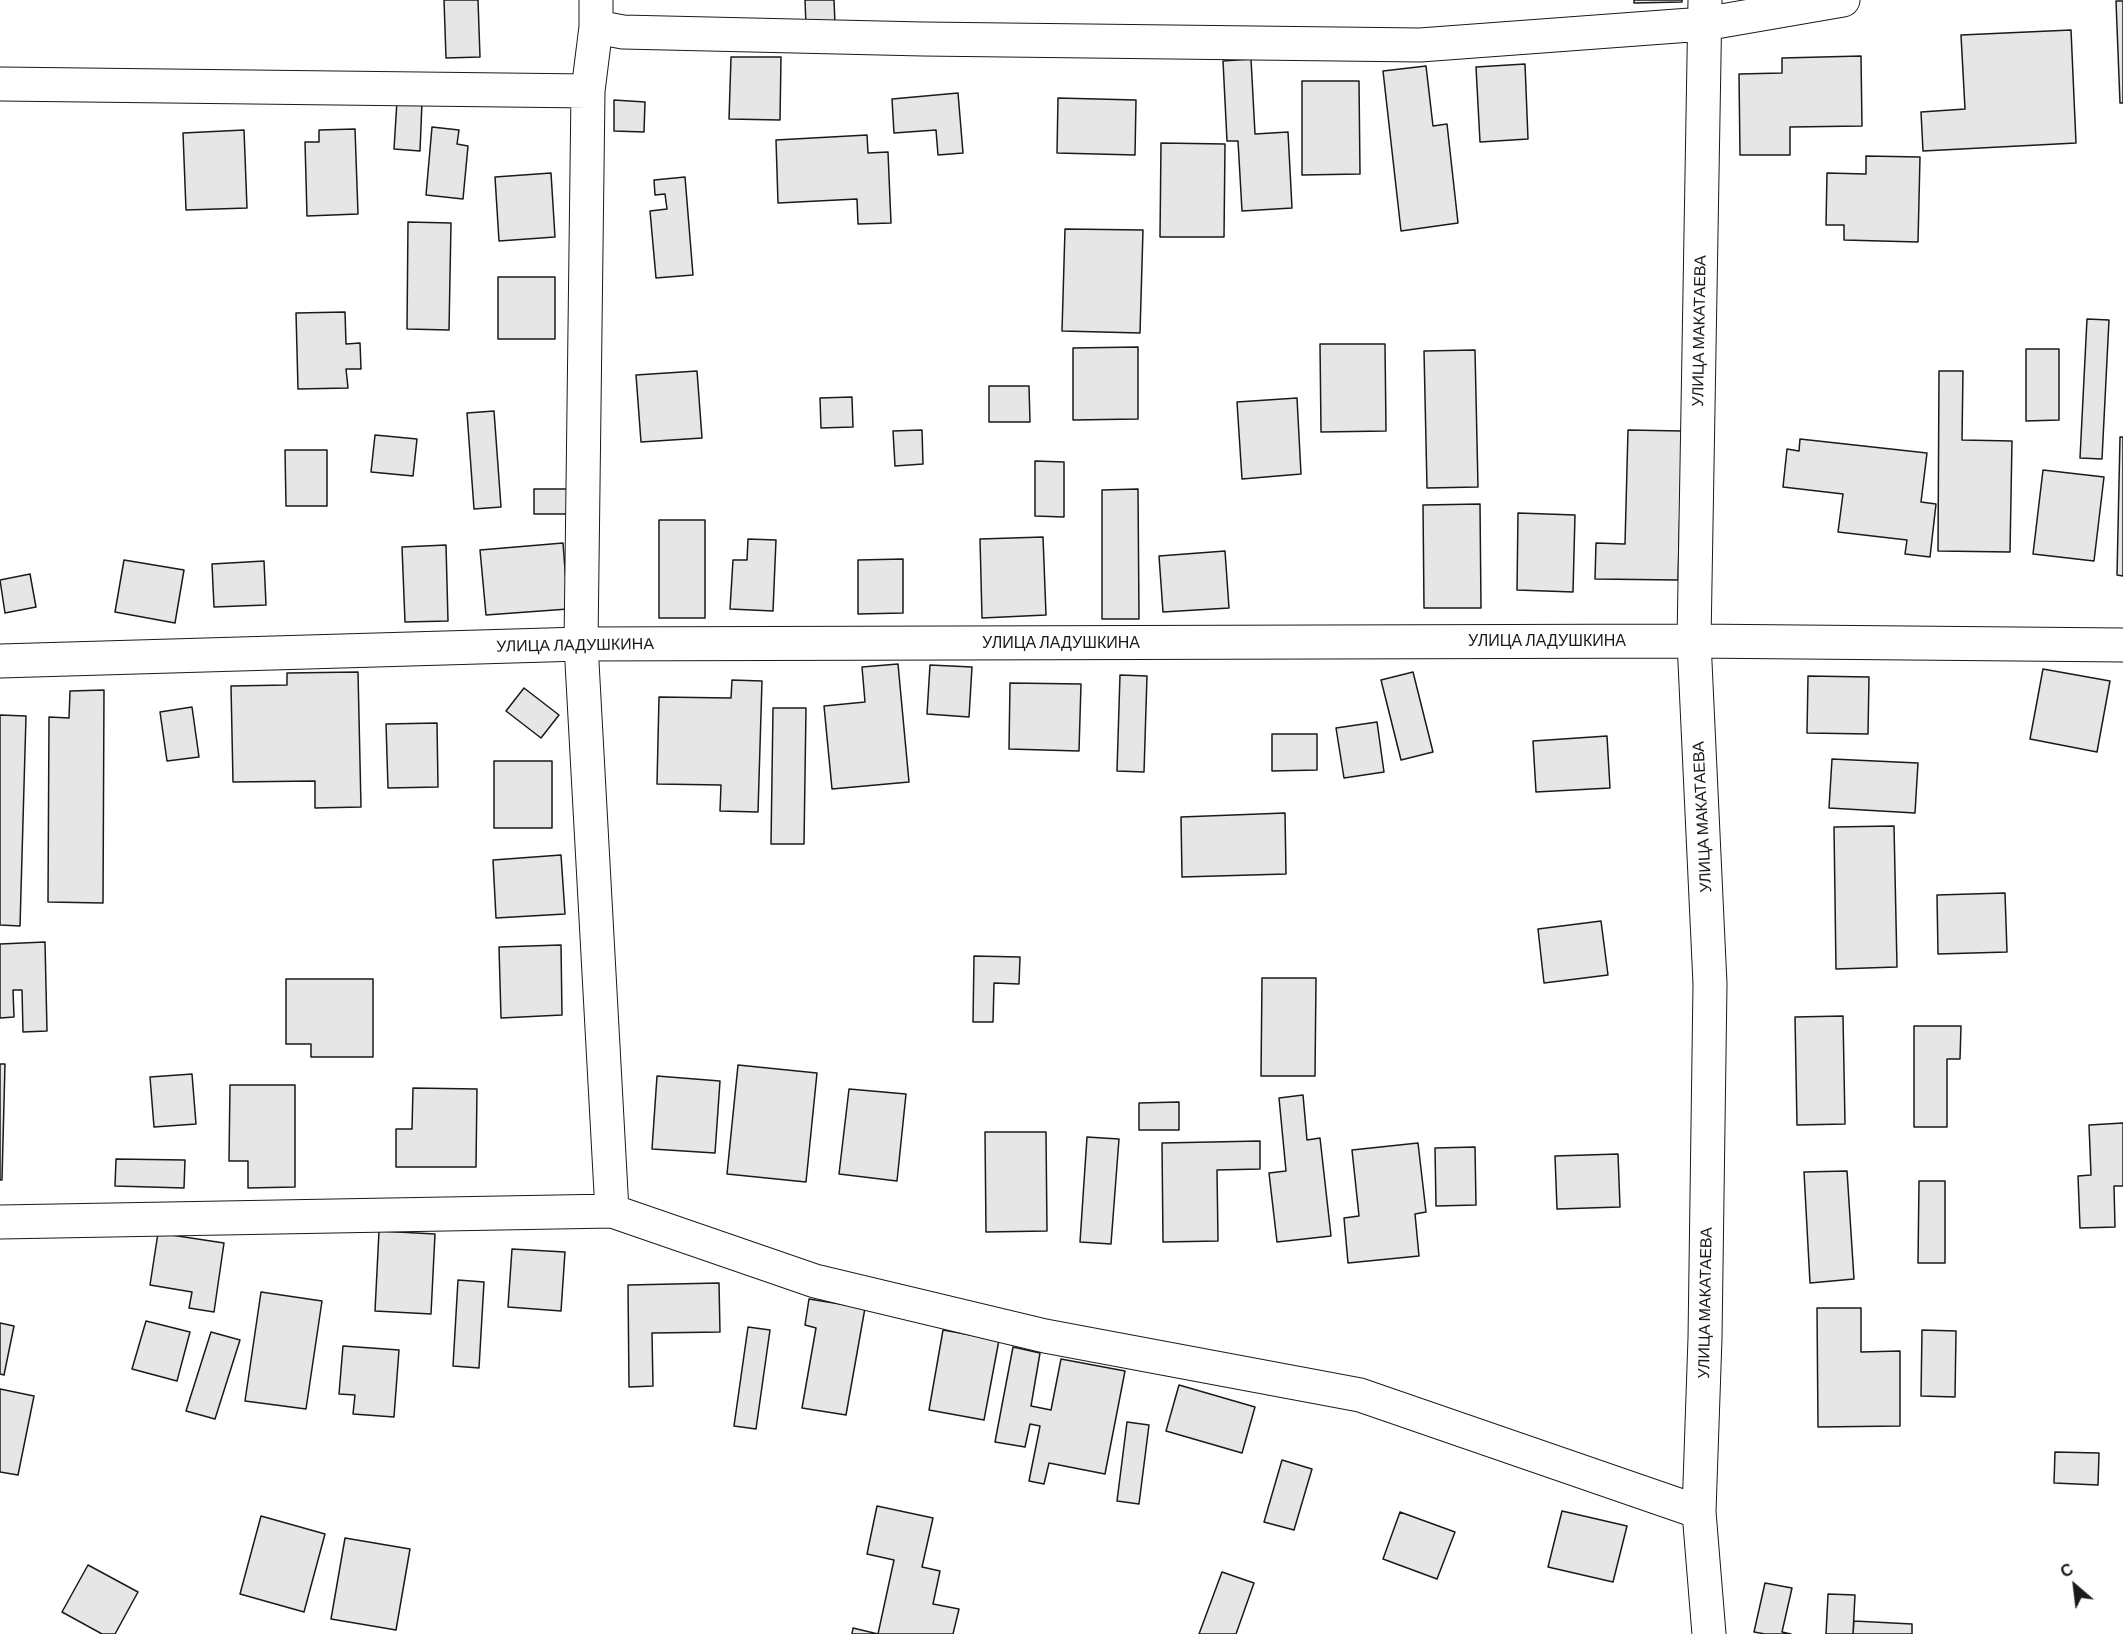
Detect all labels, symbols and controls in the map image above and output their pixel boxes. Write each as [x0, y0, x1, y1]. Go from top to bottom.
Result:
street label: УЛИЦА МАКАТАЕВА [1688, 255, 1710, 407]
street label: УЛИЦА ЛАДУШКИНА [1468, 631, 1626, 651]
street label: УЛИЦА ЛАДУШКИНА [982, 633, 1140, 653]
street label: УЛИЦА ЛАДУШКИНА [496, 634, 654, 656]
street label: УЛИЦА МАКАТАЕВА [1688, 741, 1716, 893]
street label: УЛИЦА МАКАТАЕВА [1694, 1227, 1716, 1379]
north arrow [2045, 1556, 2105, 1616]
text: С [2057, 1559, 2076, 1581]

